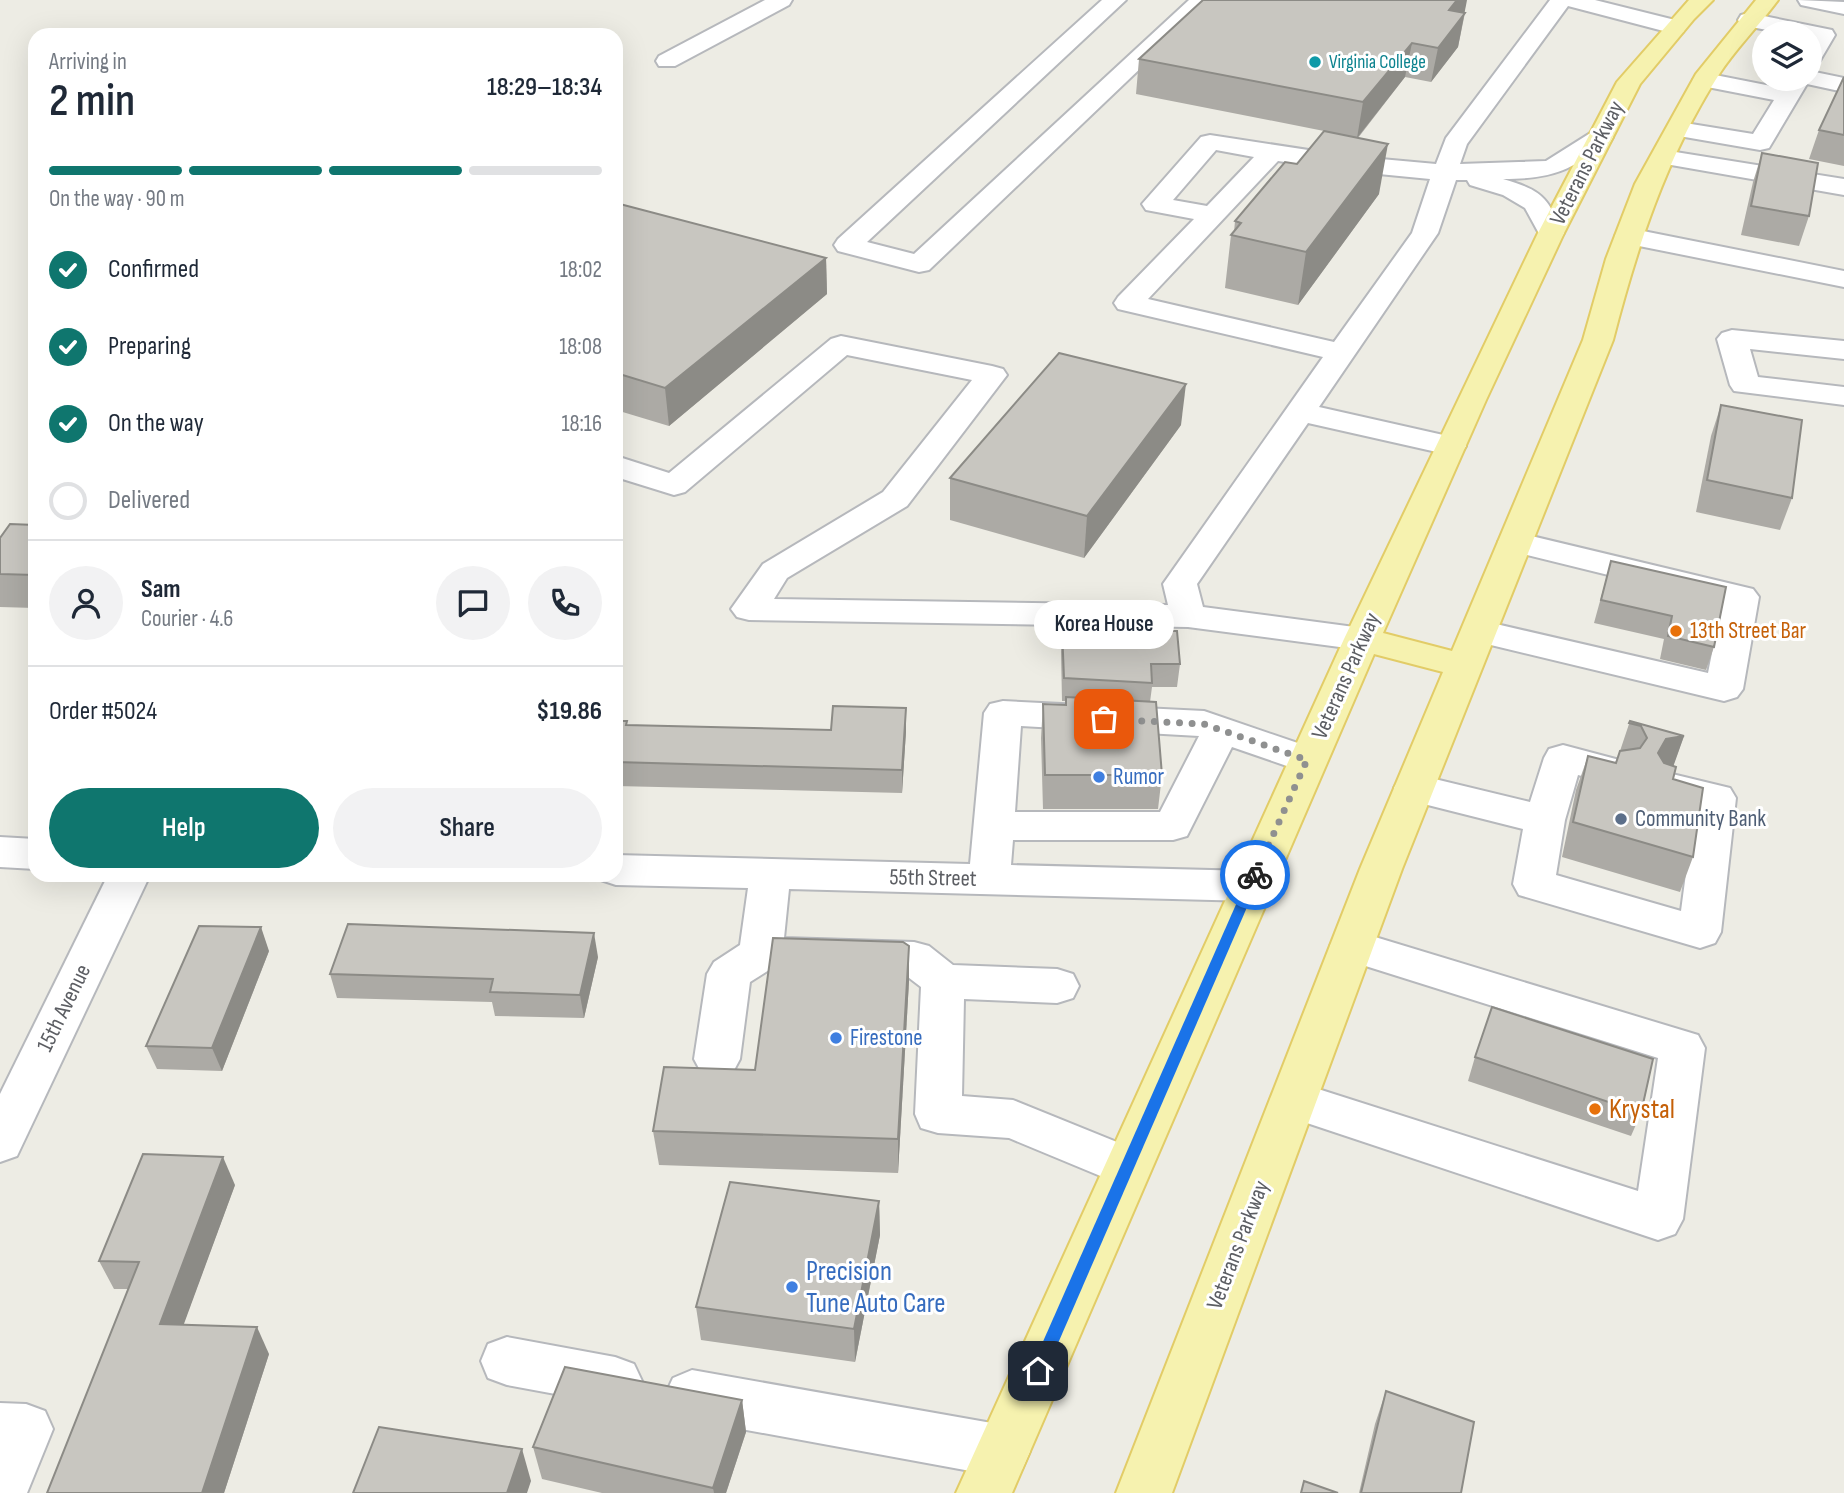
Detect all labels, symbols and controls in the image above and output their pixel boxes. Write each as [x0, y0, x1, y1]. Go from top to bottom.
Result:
map controls [1752, 21, 1822, 91]
button: layers [1752, 21, 1822, 91]
text: Arriving in [49, 48, 127, 76]
place label: Virginia College [1329, 51, 1426, 74]
marker: Virginia College [1307, 54, 1323, 70]
text: 18:29–18:34 [487, 72, 602, 103]
text: 2 min [49, 74, 135, 129]
street label: Veterans Parkway [1544, 96, 1630, 230]
text: On the way · 90 m [49, 185, 184, 213]
icon: check [49, 251, 87, 289]
text: Confirmed [108, 254, 199, 285]
text: 18:02 [560, 256, 602, 284]
icon: check [49, 328, 87, 366]
text: Preparing [108, 331, 191, 362]
text: 18:08 [559, 333, 602, 361]
icon: check [49, 405, 87, 443]
text: On the way [108, 408, 204, 439]
text: 18:16 [561, 410, 602, 438]
text: Delivered [108, 485, 190, 516]
button: person [49, 566, 123, 640]
button: chat [436, 566, 510, 640]
button: phone [528, 566, 602, 640]
text: Sam [141, 574, 181, 605]
callout: Korea House [1034, 600, 1174, 649]
text: Courier · 4.6 [141, 605, 233, 633]
street label: Veterans Parkway [1306, 608, 1386, 744]
text: Korea House [1054, 610, 1154, 638]
place label: 13th Street Bar [1690, 617, 1807, 645]
marker: 13th Street Bar [1668, 623, 1684, 639]
pin [1074, 689, 1134, 749]
text: Order #5024 [49, 696, 157, 727]
text: $19.86 [536, 696, 602, 727]
icon: bag [1085, 700, 1123, 738]
place label: Rumor [1113, 763, 1165, 791]
marker: Rumor [1091, 769, 1107, 785]
button: Help [49, 788, 319, 868]
button: Share [333, 788, 602, 868]
place label: Community Bank [1635, 805, 1766, 833]
marker: Community Bank [1613, 811, 1629, 827]
courier [1220, 840, 1290, 910]
icon: bike [1236, 856, 1274, 894]
street label: 55th Street [889, 863, 977, 893]
street label: 15th Avenue [31, 960, 97, 1056]
place label: Firestone [850, 1024, 923, 1052]
marker: Firestone [828, 1030, 844, 1046]
place label: Krystal [1609, 1093, 1675, 1126]
marker: Krystal [1587, 1101, 1603, 1117]
street label: Veterans Parkway [1201, 1177, 1275, 1313]
place label: Precision Tune Auto Care [806, 1255, 946, 1320]
marker: Precision Tune Auto Care [784, 1279, 800, 1295]
pin [1008, 1341, 1068, 1401]
icon: home [1019, 1352, 1057, 1390]

